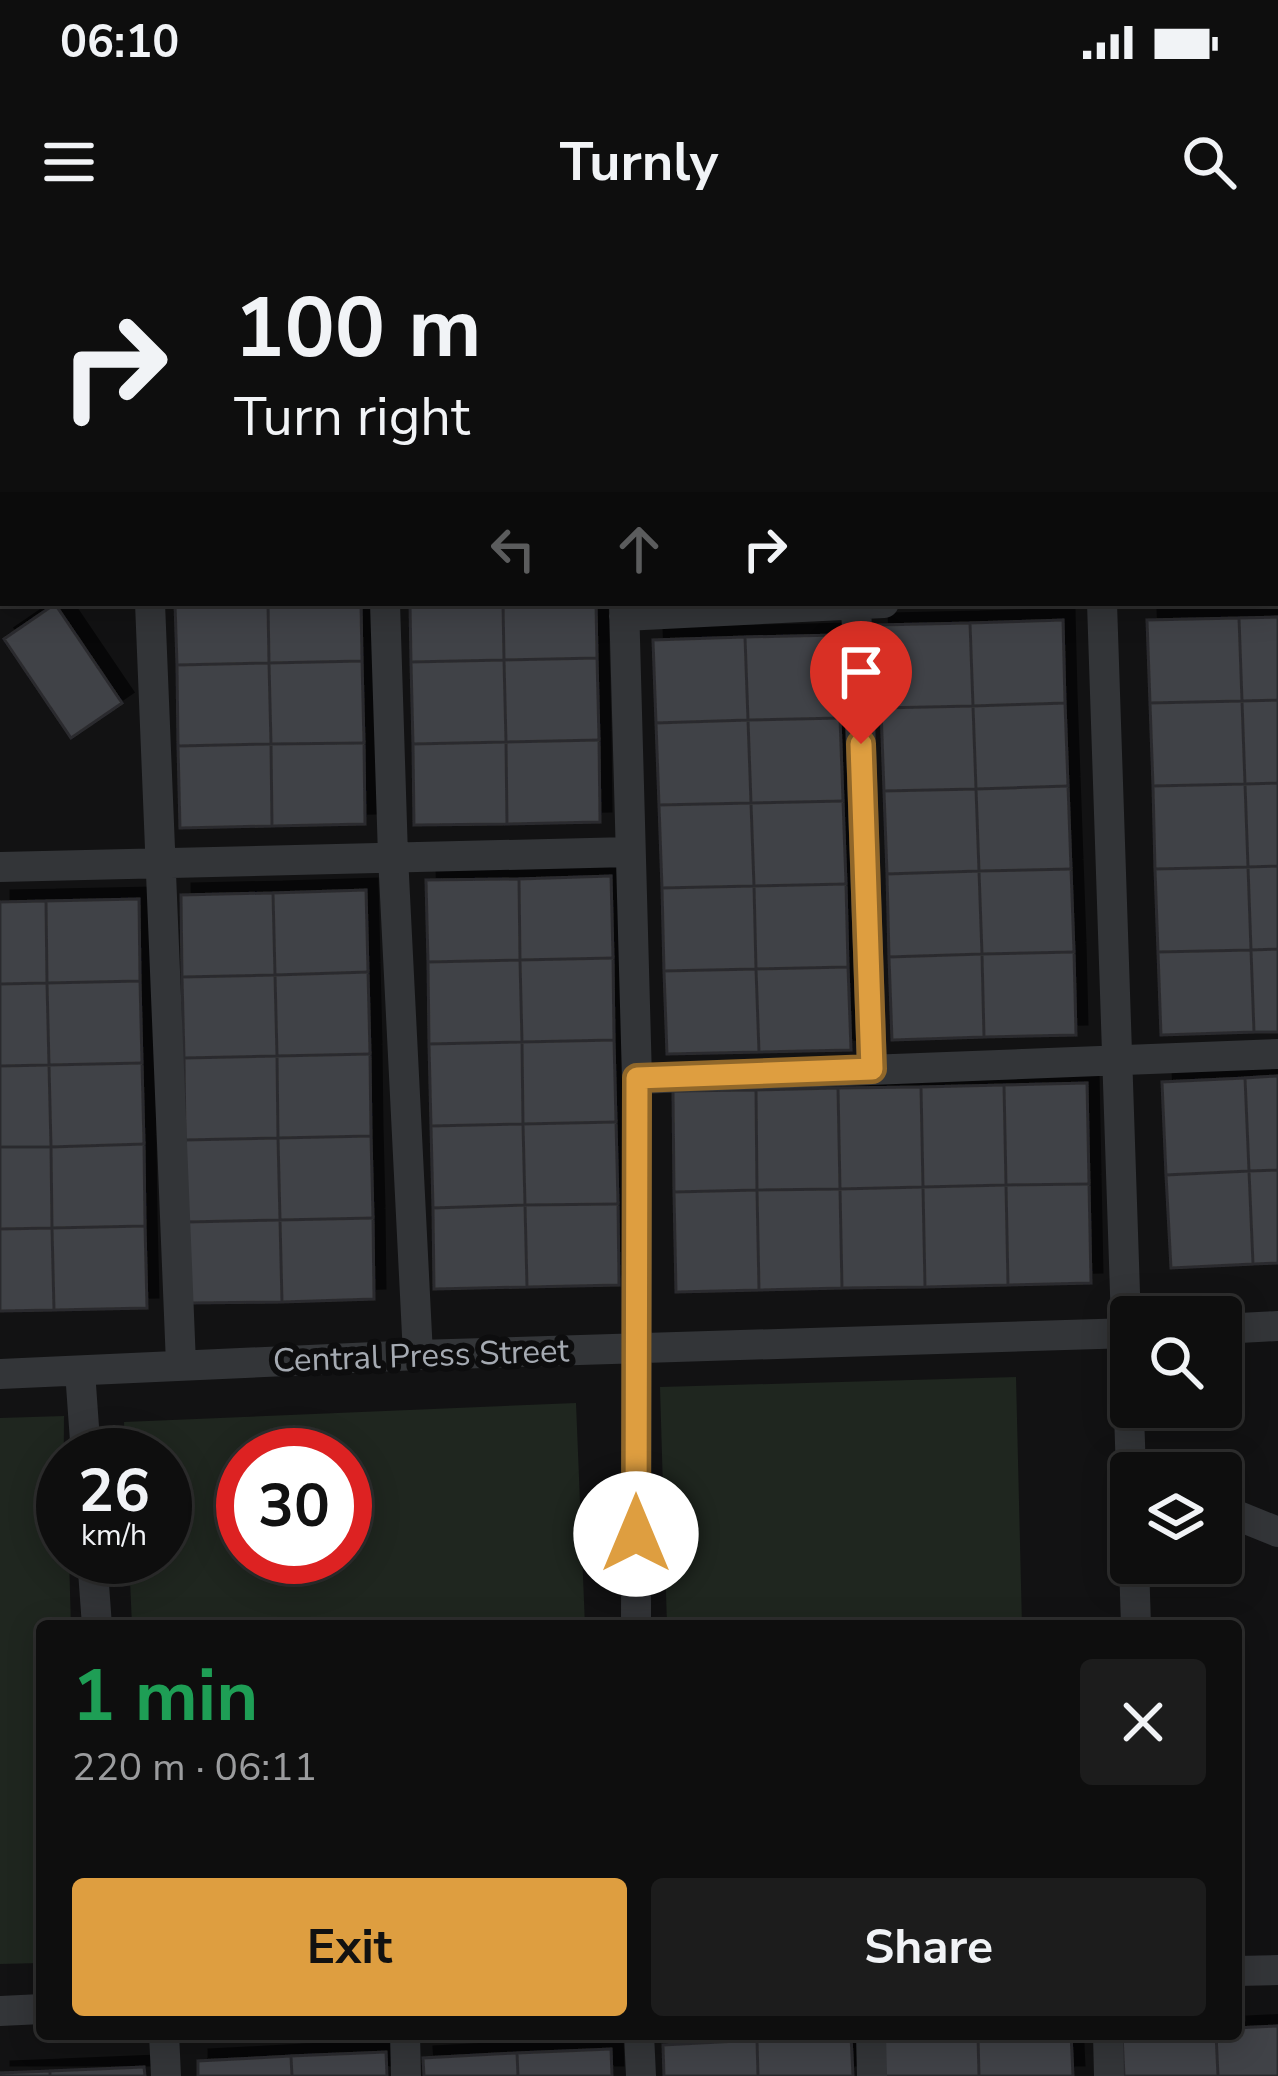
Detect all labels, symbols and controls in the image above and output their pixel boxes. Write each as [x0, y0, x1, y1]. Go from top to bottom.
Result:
text: 06:10 [60, 12, 179, 73]
text: Turnly [560, 125, 718, 199]
icon: menu [36, 129, 102, 195]
icon: search [1176, 129, 1242, 195]
text: 100 m [234, 271, 482, 386]
icon: right [36, 288, 192, 444]
text: Turn right [234, 380, 470, 454]
icon: left [480, 516, 546, 582]
icon: ahead [606, 516, 672, 582]
icon: right [732, 516, 798, 582]
pin [810, 621, 912, 744]
icon: arrive [828, 639, 894, 705]
map controls [1110, 1296, 1242, 1584]
button: search [1110, 1296, 1242, 1428]
street label: Central Press Street [272, 1328, 570, 1384]
speed limit sign: 30 [216, 1428, 372, 1584]
text: 26 [78, 1450, 150, 1532]
button: layers [1110, 1452, 1242, 1584]
position arrow [573, 1471, 699, 1597]
text: km/h [81, 1515, 147, 1556]
text: 1 min [72, 1647, 258, 1745]
button: close [1080, 1659, 1206, 1785]
text: 220 m · 06:11 [72, 1741, 317, 1794]
button: Exit [72, 1878, 627, 2016]
button: Share [651, 1878, 1206, 2016]

